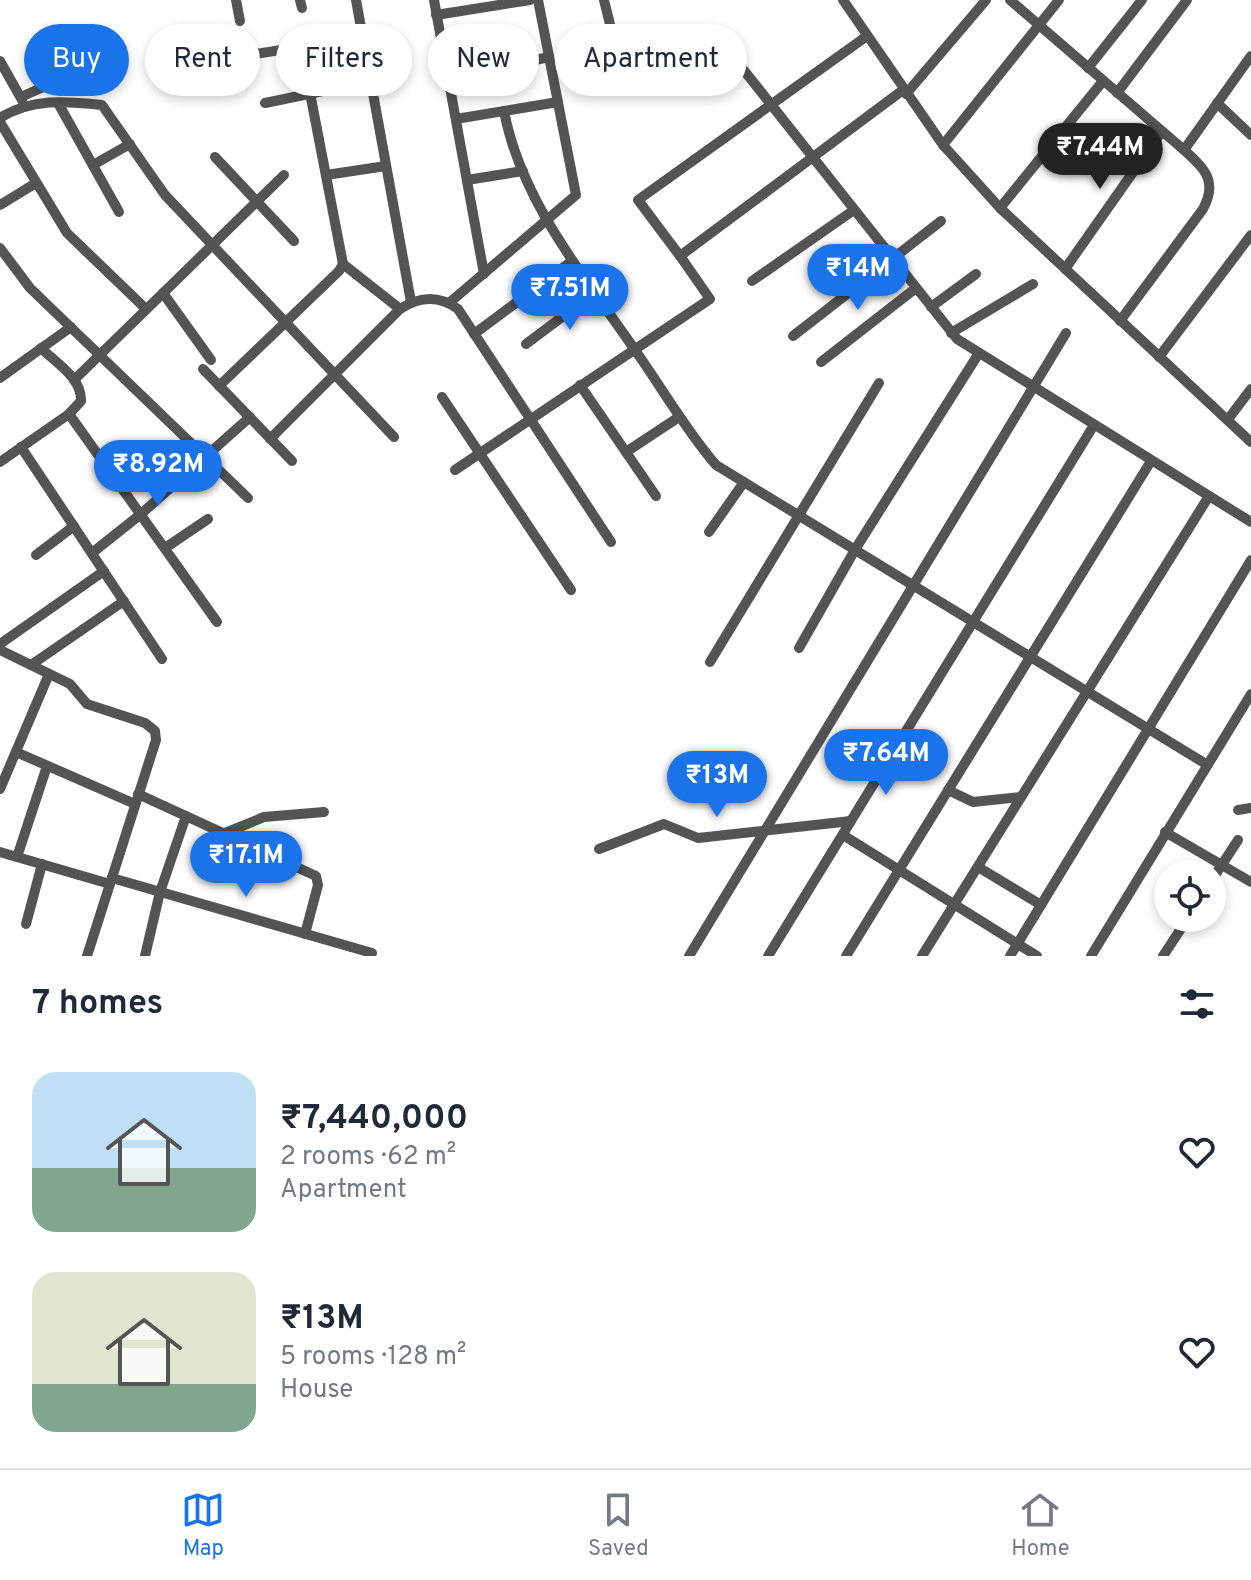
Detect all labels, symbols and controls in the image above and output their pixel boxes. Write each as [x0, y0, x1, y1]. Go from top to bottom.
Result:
chip: Buy [24, 24, 129, 96]
chip: Rent [145, 24, 260, 96]
chip: Filters [276, 24, 412, 96]
chip: New [428, 24, 539, 96]
chip: Apartment [555, 24, 747, 96]
pin: ₹7.44M [1035, 123, 1165, 191]
text: ₹7.44M [1056, 132, 1144, 165]
pin: ₹14M [811, 244, 905, 312]
text: ₹14M [825, 253, 891, 286]
pin: ₹7.51M [505, 264, 635, 332]
text: ₹7.51M [529, 273, 611, 306]
pin: ₹8.92M [93, 440, 223, 508]
text: ₹8.92M [112, 449, 204, 482]
pin: ₹7.64M [821, 729, 951, 797]
text: ₹7.64M [842, 738, 930, 771]
pin: ₹13M [670, 751, 764, 819]
text: ₹13M [685, 760, 749, 793]
pin: ₹17.1M [181, 831, 311, 899]
text: ₹17.1M [208, 840, 284, 873]
map controls [1154, 860, 1226, 932]
button: locate [1154, 860, 1226, 932]
icon: filters [1175, 982, 1219, 1026]
text: 7 homes [32, 983, 163, 1026]
text: ₹7,440,000 [280, 1098, 468, 1141]
icon: home [96, 1104, 192, 1200]
icon: heart [1175, 1130, 1219, 1174]
text: 2 rooms · 62 m² [280, 1141, 456, 1174]
text: Apartment [280, 1174, 407, 1207]
text: ₹13M [280, 1298, 364, 1341]
icon: home [96, 1304, 192, 1400]
icon: heart [1175, 1330, 1219, 1374]
text: 5 rooms · 128 m² [280, 1341, 467, 1374]
text: House [280, 1374, 353, 1407]
tab: Map [181, 1488, 225, 1563]
tab: Saved [588, 1488, 649, 1563]
tab: Home [1011, 1488, 1070, 1563]

